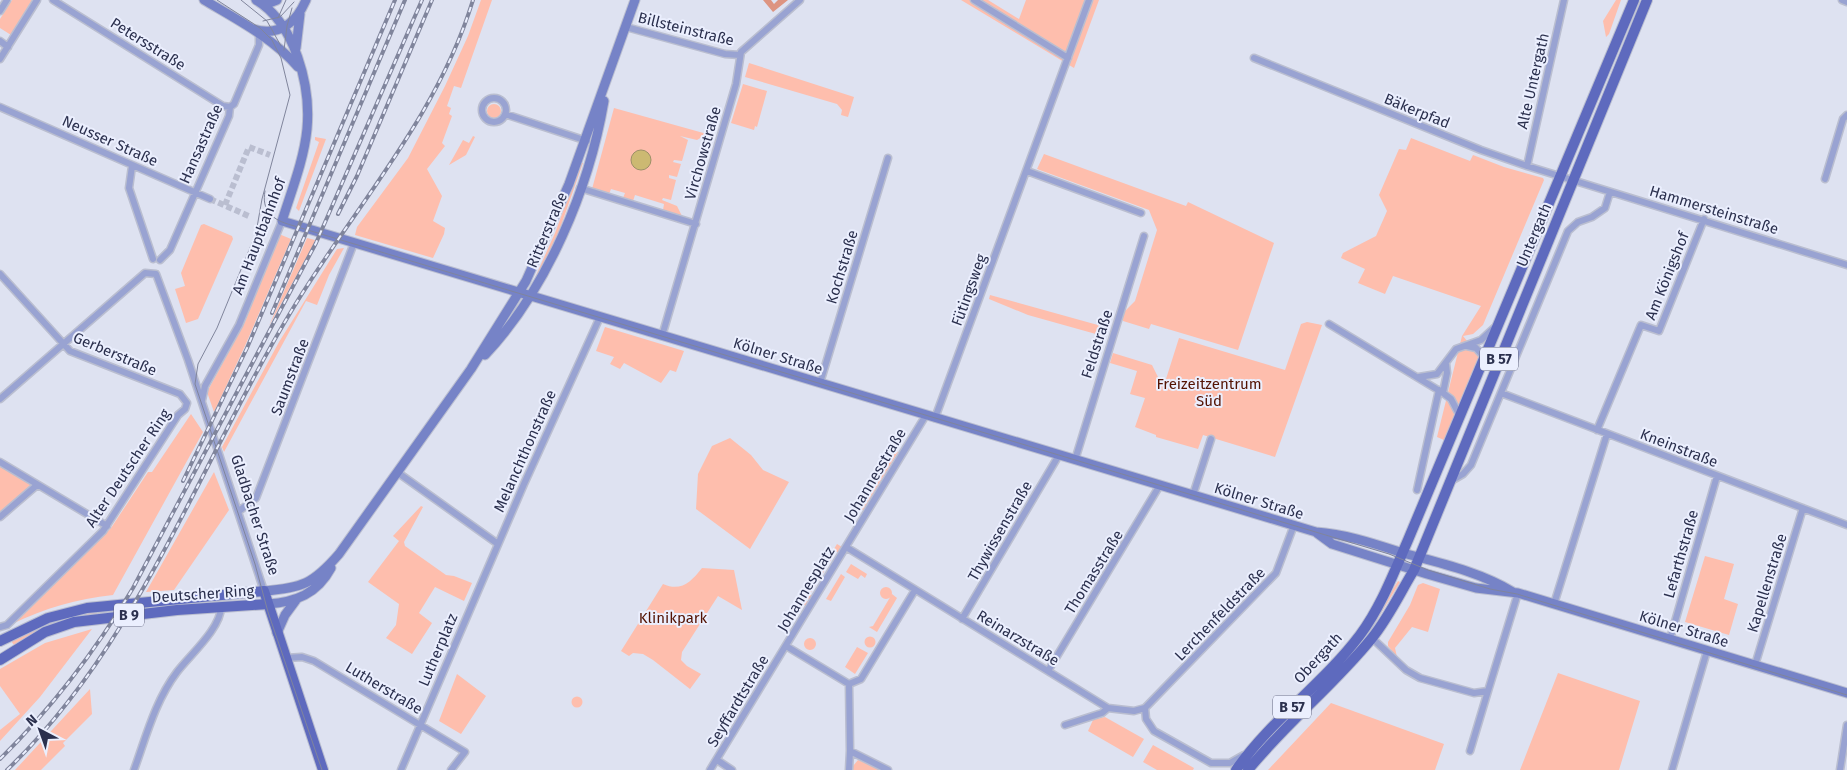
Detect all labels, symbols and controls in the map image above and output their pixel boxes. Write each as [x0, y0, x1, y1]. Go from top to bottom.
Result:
street label: Billsteinstraße [636, 8, 736, 50]
street label: Petersstraße [107, 14, 189, 74]
street label: Alte Untergath [1513, 31, 1553, 131]
street label: Bäkerpfad [1381, 90, 1453, 132]
street label: Hansastraße [176, 102, 226, 186]
street label: Virchowstraße [681, 104, 725, 202]
street label: Neusser Straße [59, 112, 161, 170]
street label: Am Hauptbahnhof [228, 174, 290, 297]
street label: Hammersteinstraße [1647, 182, 1781, 238]
street label: Ritterstraße [523, 189, 571, 271]
street label: Untergath [1513, 200, 1555, 270]
street label: Kochstraße [822, 228, 862, 306]
street label: Am Königshof [1641, 229, 1693, 323]
street label: Fütingsweg [948, 251, 990, 328]
street label: Feldstraße [1077, 307, 1117, 381]
street label: Gerberstraße [71, 328, 159, 380]
street label: Kölner Straße [731, 334, 825, 378]
street label: Saumstraße [267, 336, 313, 418]
road number: B 57 [1480, 348, 1518, 370]
park label: Freizeitzentrum Süd [1156, 375, 1262, 410]
street label: Melanchthonstraße [490, 387, 560, 515]
street label: Alter Deutscher Ring [82, 405, 174, 531]
street label: Johannesstraße [840, 425, 910, 525]
street label: Kneinstraße [1638, 425, 1720, 471]
street label: Gladbacher Straße [227, 452, 283, 578]
street label: Thywissenstraße [964, 478, 1036, 584]
street label: Kölner Straße [1212, 479, 1306, 523]
street label: Lefarthstraße [1660, 508, 1702, 600]
street label: Thomasstraße [1061, 527, 1127, 617]
street label: Kapellenstraße [1743, 531, 1791, 635]
street label: Johannesplatz [773, 543, 839, 635]
street label: Lerchenfeldstraße [1171, 564, 1269, 664]
street label: Deutscher Ring [151, 581, 255, 607]
road number: B 9 [114, 604, 144, 626]
street label: Reinarzstraße [973, 606, 1063, 670]
street label: Kölner Straße [1637, 607, 1731, 651]
park label: Klinikpark [639, 609, 708, 627]
street label: Lutherplatz [415, 610, 462, 689]
street label: Obergath [1290, 629, 1346, 687]
street label: Seyffardtstraße [703, 652, 773, 750]
street label: Lutherstraße [342, 658, 426, 718]
road number: B 57 [1273, 696, 1311, 719]
north arrow [15, 705, 65, 755]
text: N [23, 711, 41, 730]

